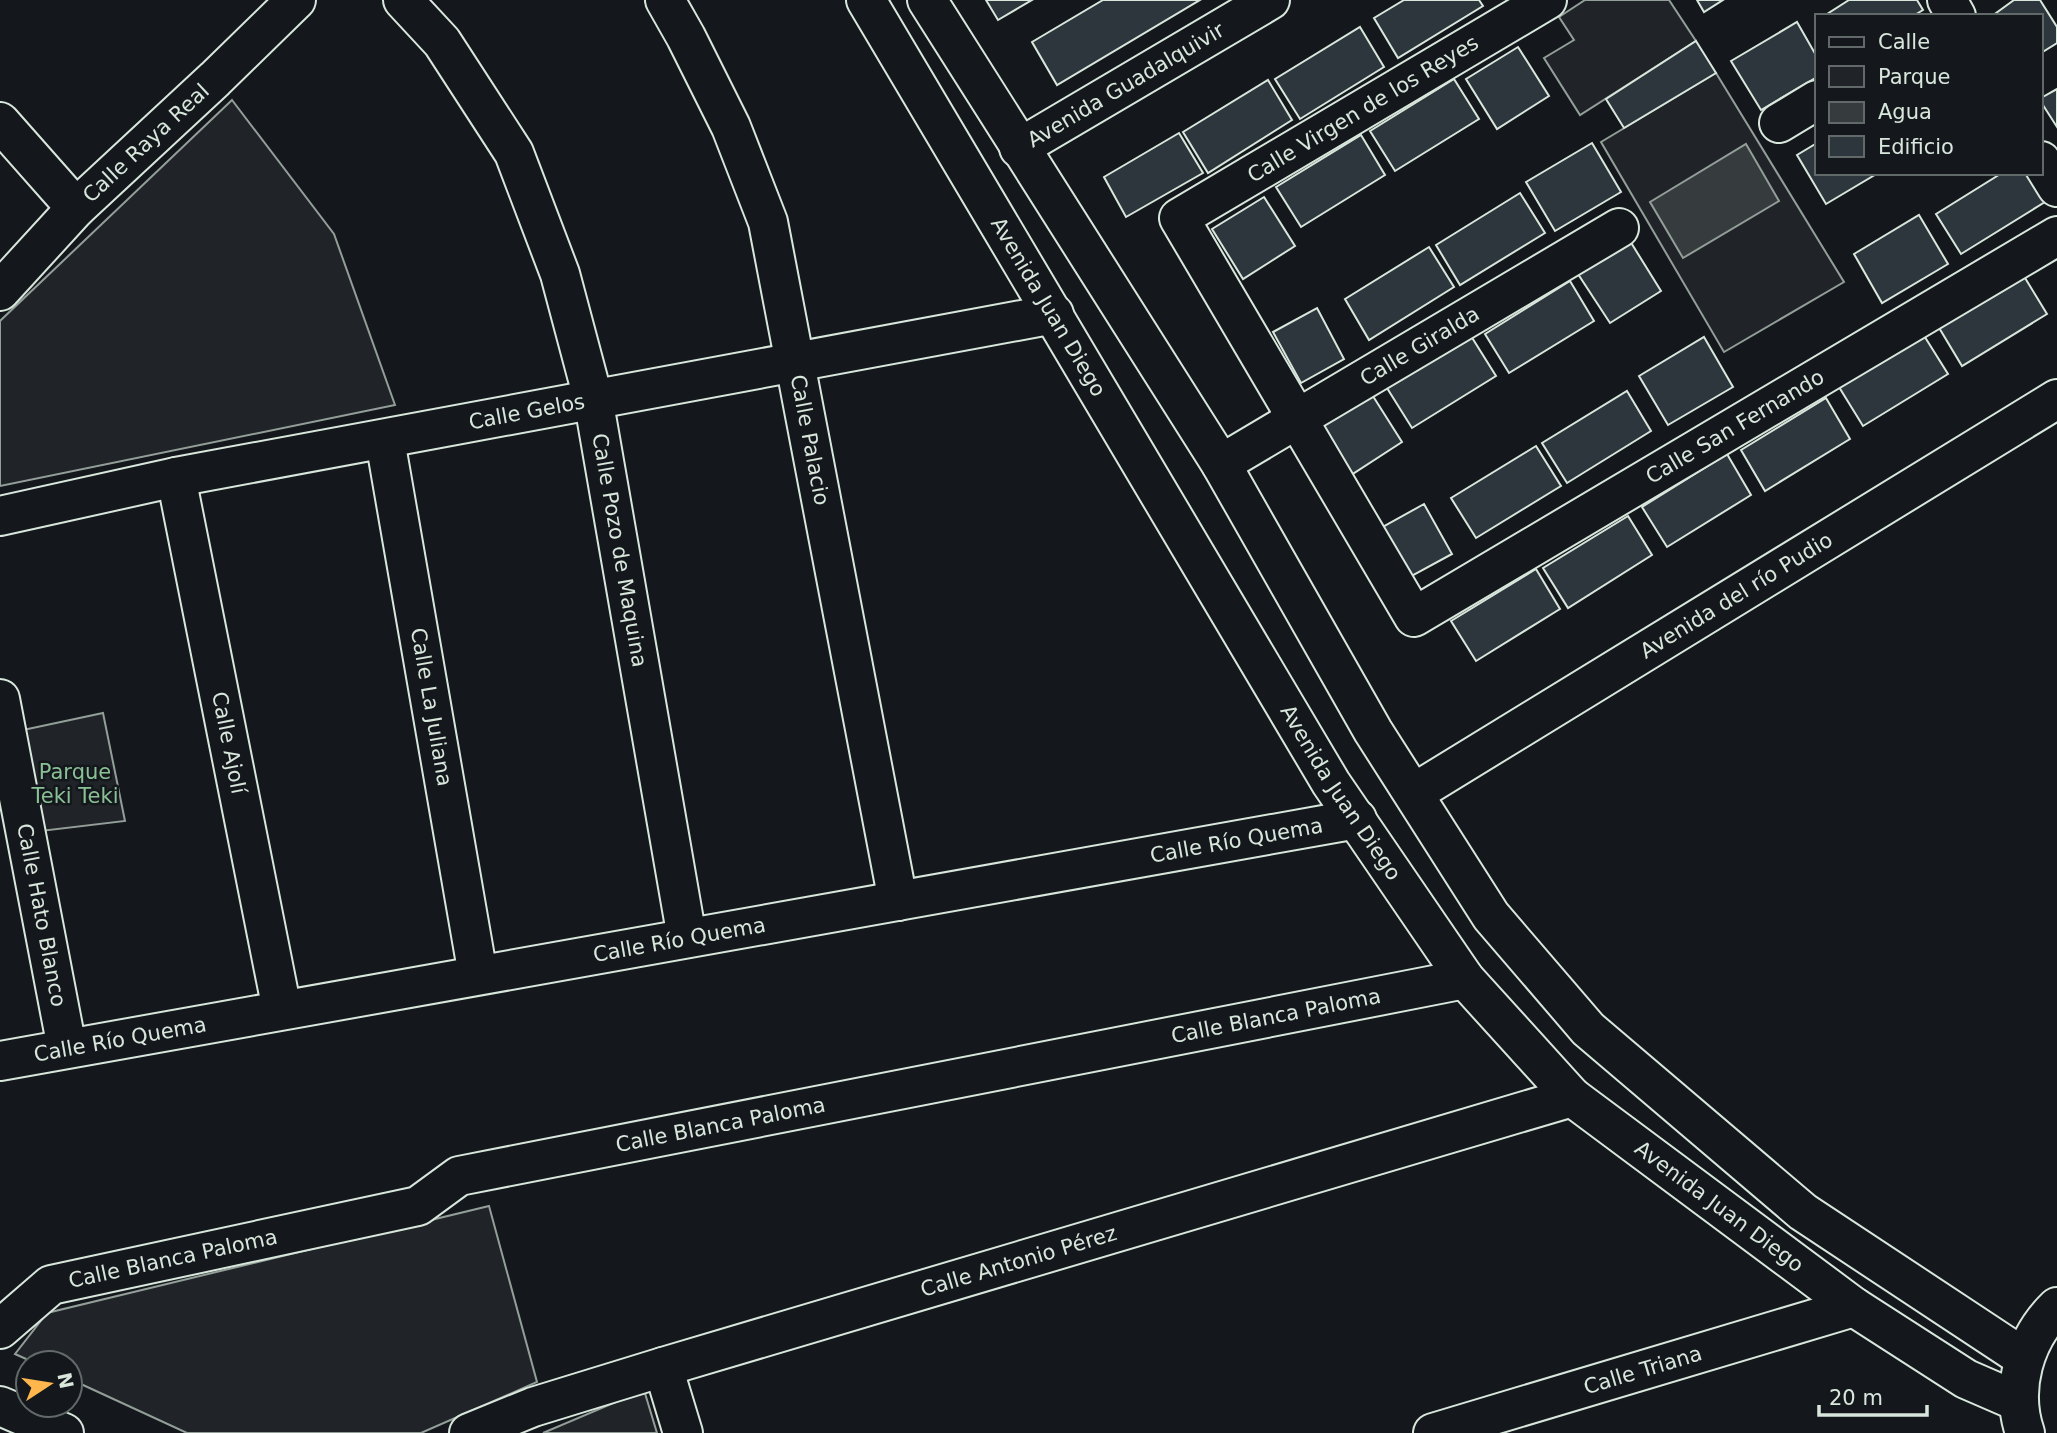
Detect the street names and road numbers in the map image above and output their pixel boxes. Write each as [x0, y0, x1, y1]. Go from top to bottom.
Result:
street label: Avenida Guadalquivir [1023, 17, 1229, 152]
street label: Calle Virgen de los Reyes [1243, 30, 1483, 188]
street label: Calle Raya Real [78, 79, 214, 207]
street label: Avenida Juan Diego [986, 213, 1111, 401]
street label: Calle Giralda [1356, 302, 1484, 391]
street label: Calle San Fernando [1642, 365, 1828, 489]
street label: Calle Palacio [785, 373, 834, 507]
street label: Calle Gelos [467, 389, 587, 434]
street label: Calle Pozo de Maquina [587, 432, 652, 669]
street label: Avenida del río Pudio [1636, 528, 1837, 663]
street label: Calle La Juliana [406, 626, 457, 788]
street label: Calle Ajolí [207, 690, 251, 797]
street label: Avenida Juan Diego [1275, 701, 1406, 885]
street label: Calle Río Quema [1148, 813, 1325, 868]
street label: Calle Hato Blanco [12, 821, 71, 1009]
street label: Calle Río Quema [591, 913, 767, 967]
street label: Calle Blanca Paloma [1169, 984, 1383, 1048]
street label: Calle Río Quema [32, 1012, 208, 1067]
street label: Calle Blanca Paloma [614, 1093, 827, 1157]
street label: Avenida Juan Diego [1630, 1136, 1808, 1277]
street label: Calle Antonio Pérez [918, 1221, 1119, 1302]
street label: Calle Blanca Paloma [66, 1225, 280, 1293]
street label: Calle Triana [1581, 1341, 1705, 1399]

